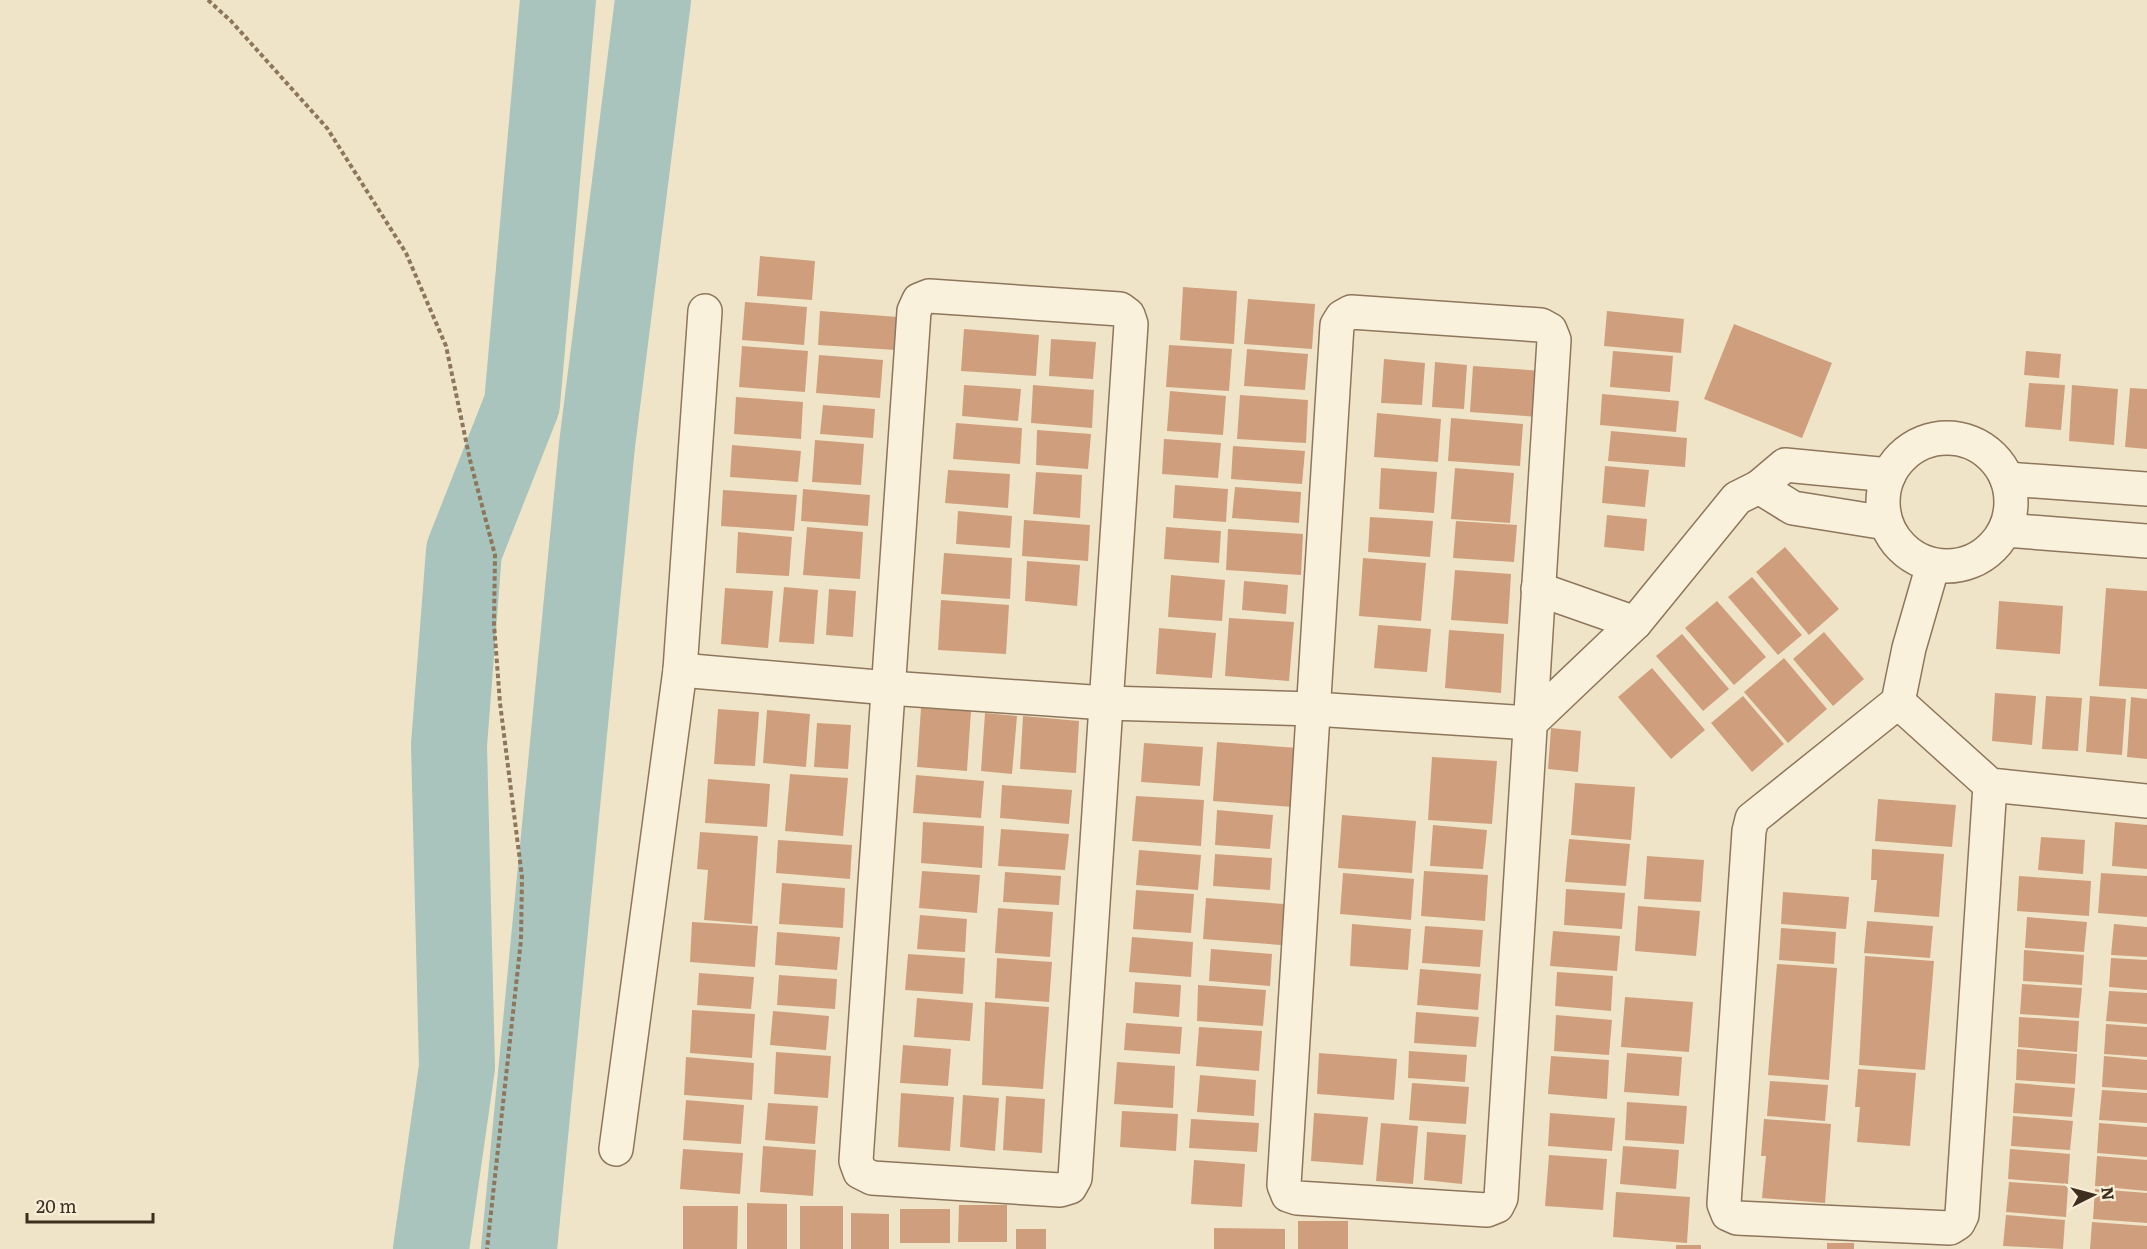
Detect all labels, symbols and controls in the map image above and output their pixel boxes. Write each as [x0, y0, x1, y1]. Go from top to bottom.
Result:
north arrow [2063, 1165, 2123, 1225]
text: N [2096, 1185, 2122, 1201]
scale bar [27, 1186, 153, 1224]
text: 20 m [36, 1192, 77, 1219]

